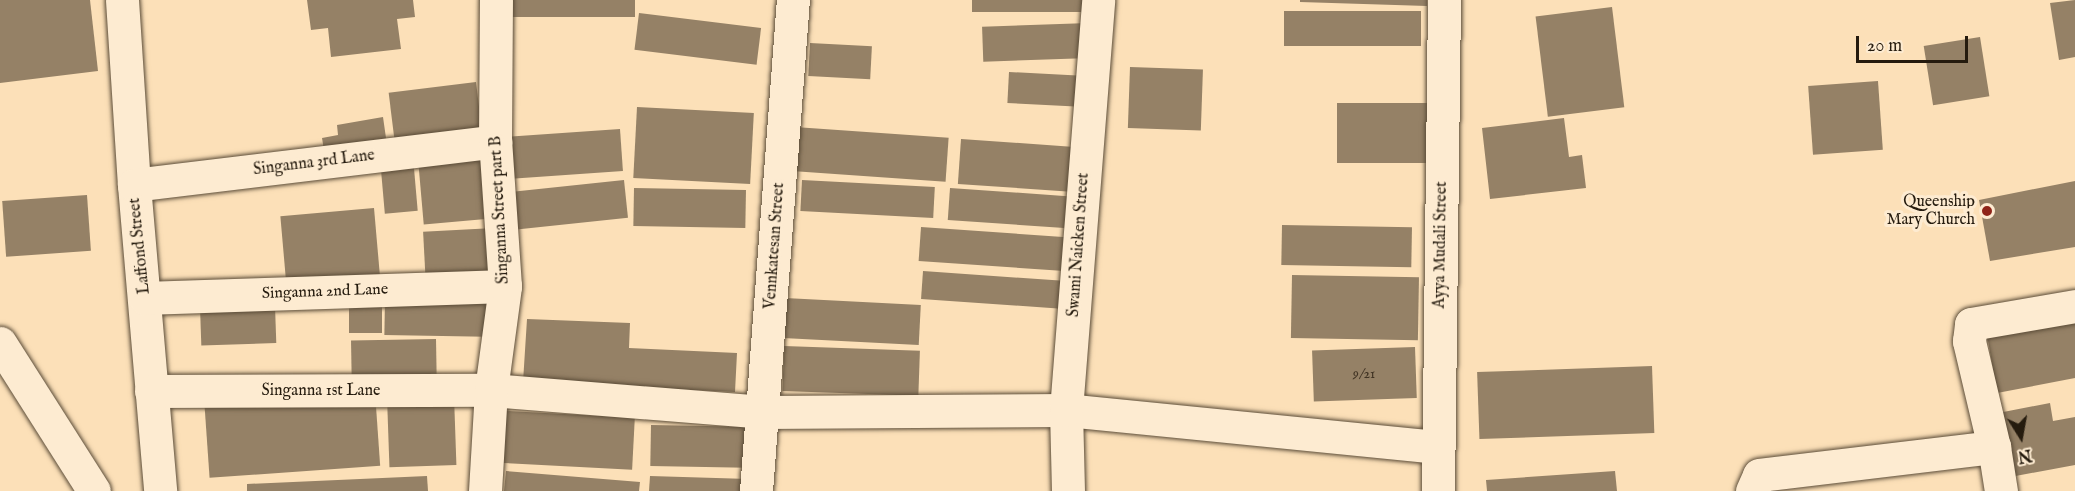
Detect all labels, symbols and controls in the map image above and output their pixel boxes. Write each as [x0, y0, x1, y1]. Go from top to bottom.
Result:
scale bar [1859, 24, 1972, 62]
text: 20 m [1867, 35, 1902, 58]
street label: Singanna Street part B [487, 135, 513, 285]
street label: Singanna 3rd Lane [252, 146, 376, 180]
street label: Swami Naicken Street [1064, 172, 1094, 318]
street label: Ayya Mudali Street [1430, 181, 1452, 309]
street label: Vennkatesan Street [761, 182, 789, 310]
place label: Queenship Mary Church [1886, 192, 1975, 230]
street label: Laffond Street [125, 197, 155, 295]
marker: Queenship Mary Church [1980, 204, 1994, 218]
street label: Singanna 2nd Lane [262, 280, 388, 304]
house number: 9/21 [1353, 366, 1375, 382]
street label: Singanna 1st Lane [262, 381, 380, 401]
north arrow [1991, 407, 2051, 467]
text: N [2016, 444, 2033, 466]

